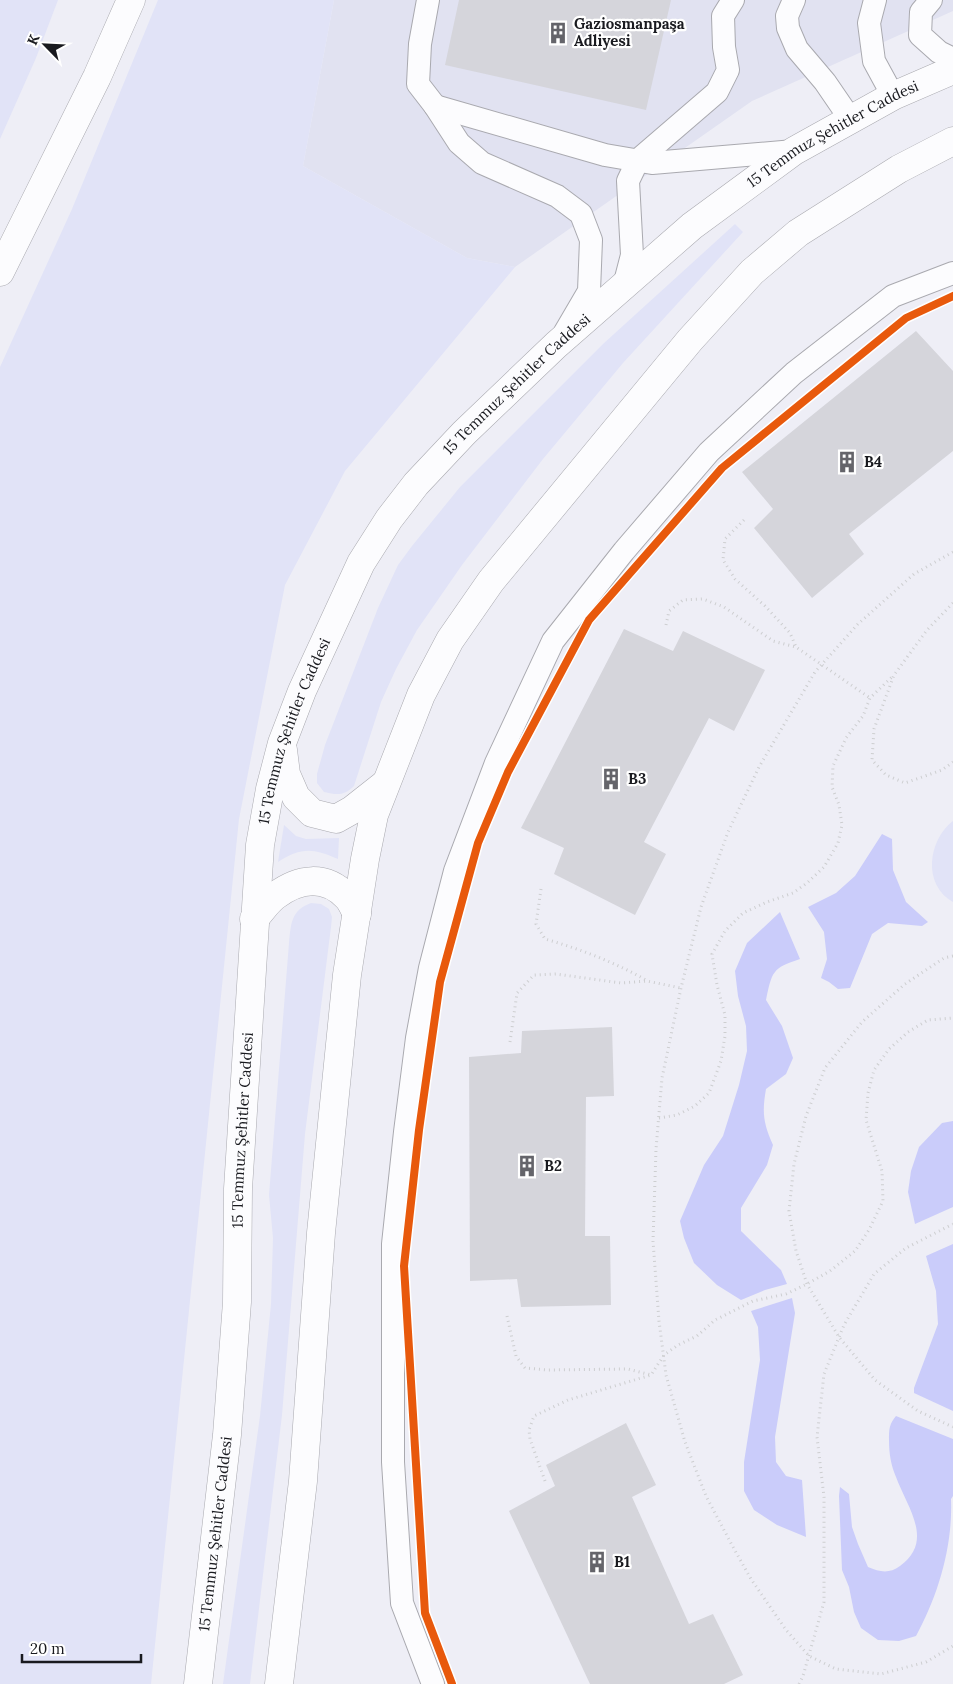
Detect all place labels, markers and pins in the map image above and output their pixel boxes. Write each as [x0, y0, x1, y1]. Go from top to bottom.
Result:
place label: Gaziosmanpaşa Adliyesi [574, 14, 685, 50]
building icon: Gaziosmanpaşa Adliyesi [545, 20, 571, 46]
building icon: B4 [834, 449, 860, 475]
place label: B4 [864, 452, 882, 471]
building icon: B3 [598, 766, 624, 792]
place label: B3 [628, 769, 646, 788]
building icon: B2 [514, 1153, 540, 1179]
place label: B2 [544, 1156, 562, 1175]
building icon: B1 [584, 1549, 610, 1575]
place label: B1 [614, 1552, 630, 1571]

